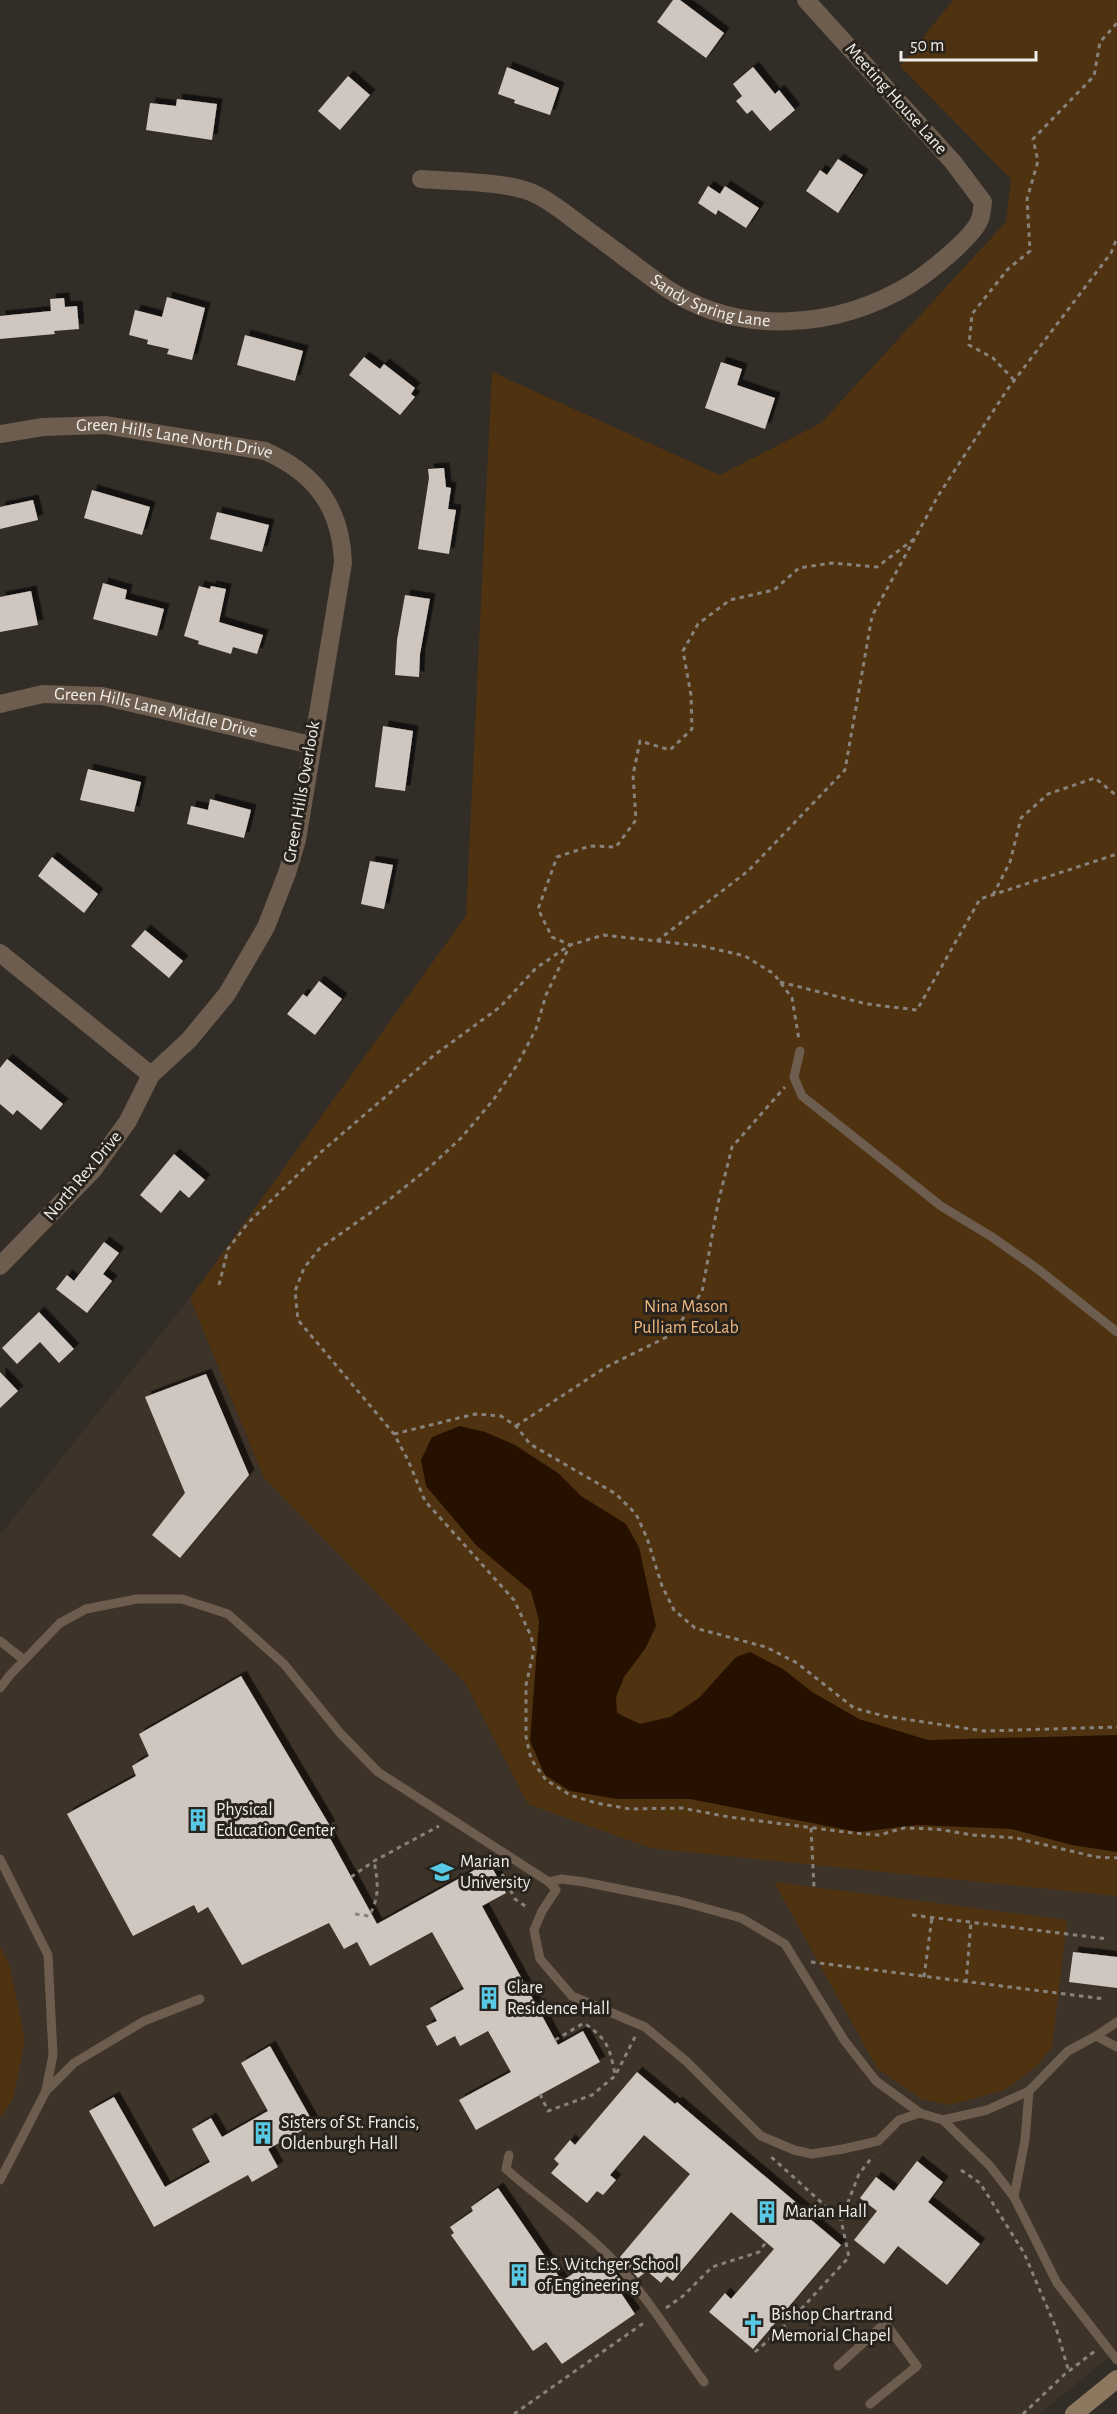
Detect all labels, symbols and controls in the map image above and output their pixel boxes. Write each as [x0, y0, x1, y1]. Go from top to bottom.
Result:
scale bar [901, 24, 1036, 62]
text: 50 m [910, 37, 944, 55]
street label: Meeting House Lane [842, 40, 950, 158]
street label: Sandy Spring Lane [647, 271, 771, 330]
street label: Green Hills Lane North Drive [76, 416, 276, 462]
street label: Green Hills Lane Middle Drive [54, 685, 259, 741]
street label: Green Hills Overlook [281, 719, 323, 864]
street label: North Rex Drive [41, 1128, 125, 1224]
park label: Nina Mason Pulliam EcoLab [633, 1298, 739, 1337]
place label: Physical Education Center [216, 1801, 335, 1840]
building icon: Physical Education Center [185, 1807, 211, 1833]
place label: Marian University [460, 1853, 531, 1892]
school or university icon: Marian University [429, 1859, 455, 1885]
place label: Clare Residence Hall [507, 1979, 610, 2018]
building icon: Clare Residence Hall [476, 1985, 502, 2011]
place label: Sisters of St. Francis, Oldenburgh Hall [281, 2114, 419, 2153]
building icon: Sisters of St. Francis, Oldenburgh Hall [250, 2120, 276, 2146]
building icon: Marian Hall [754, 2199, 780, 2225]
place label: Marian Hall [785, 2203, 867, 2221]
place label: E.S. Witchger School of Engineering [537, 2256, 679, 2295]
building icon: E.S. Witchger School of Engineering [506, 2262, 532, 2288]
place label: Bishop Chartrand Memorial Chapel [771, 2306, 893, 2345]
church icon: Bishop Chartrand Memorial Chapel [740, 2312, 766, 2338]

